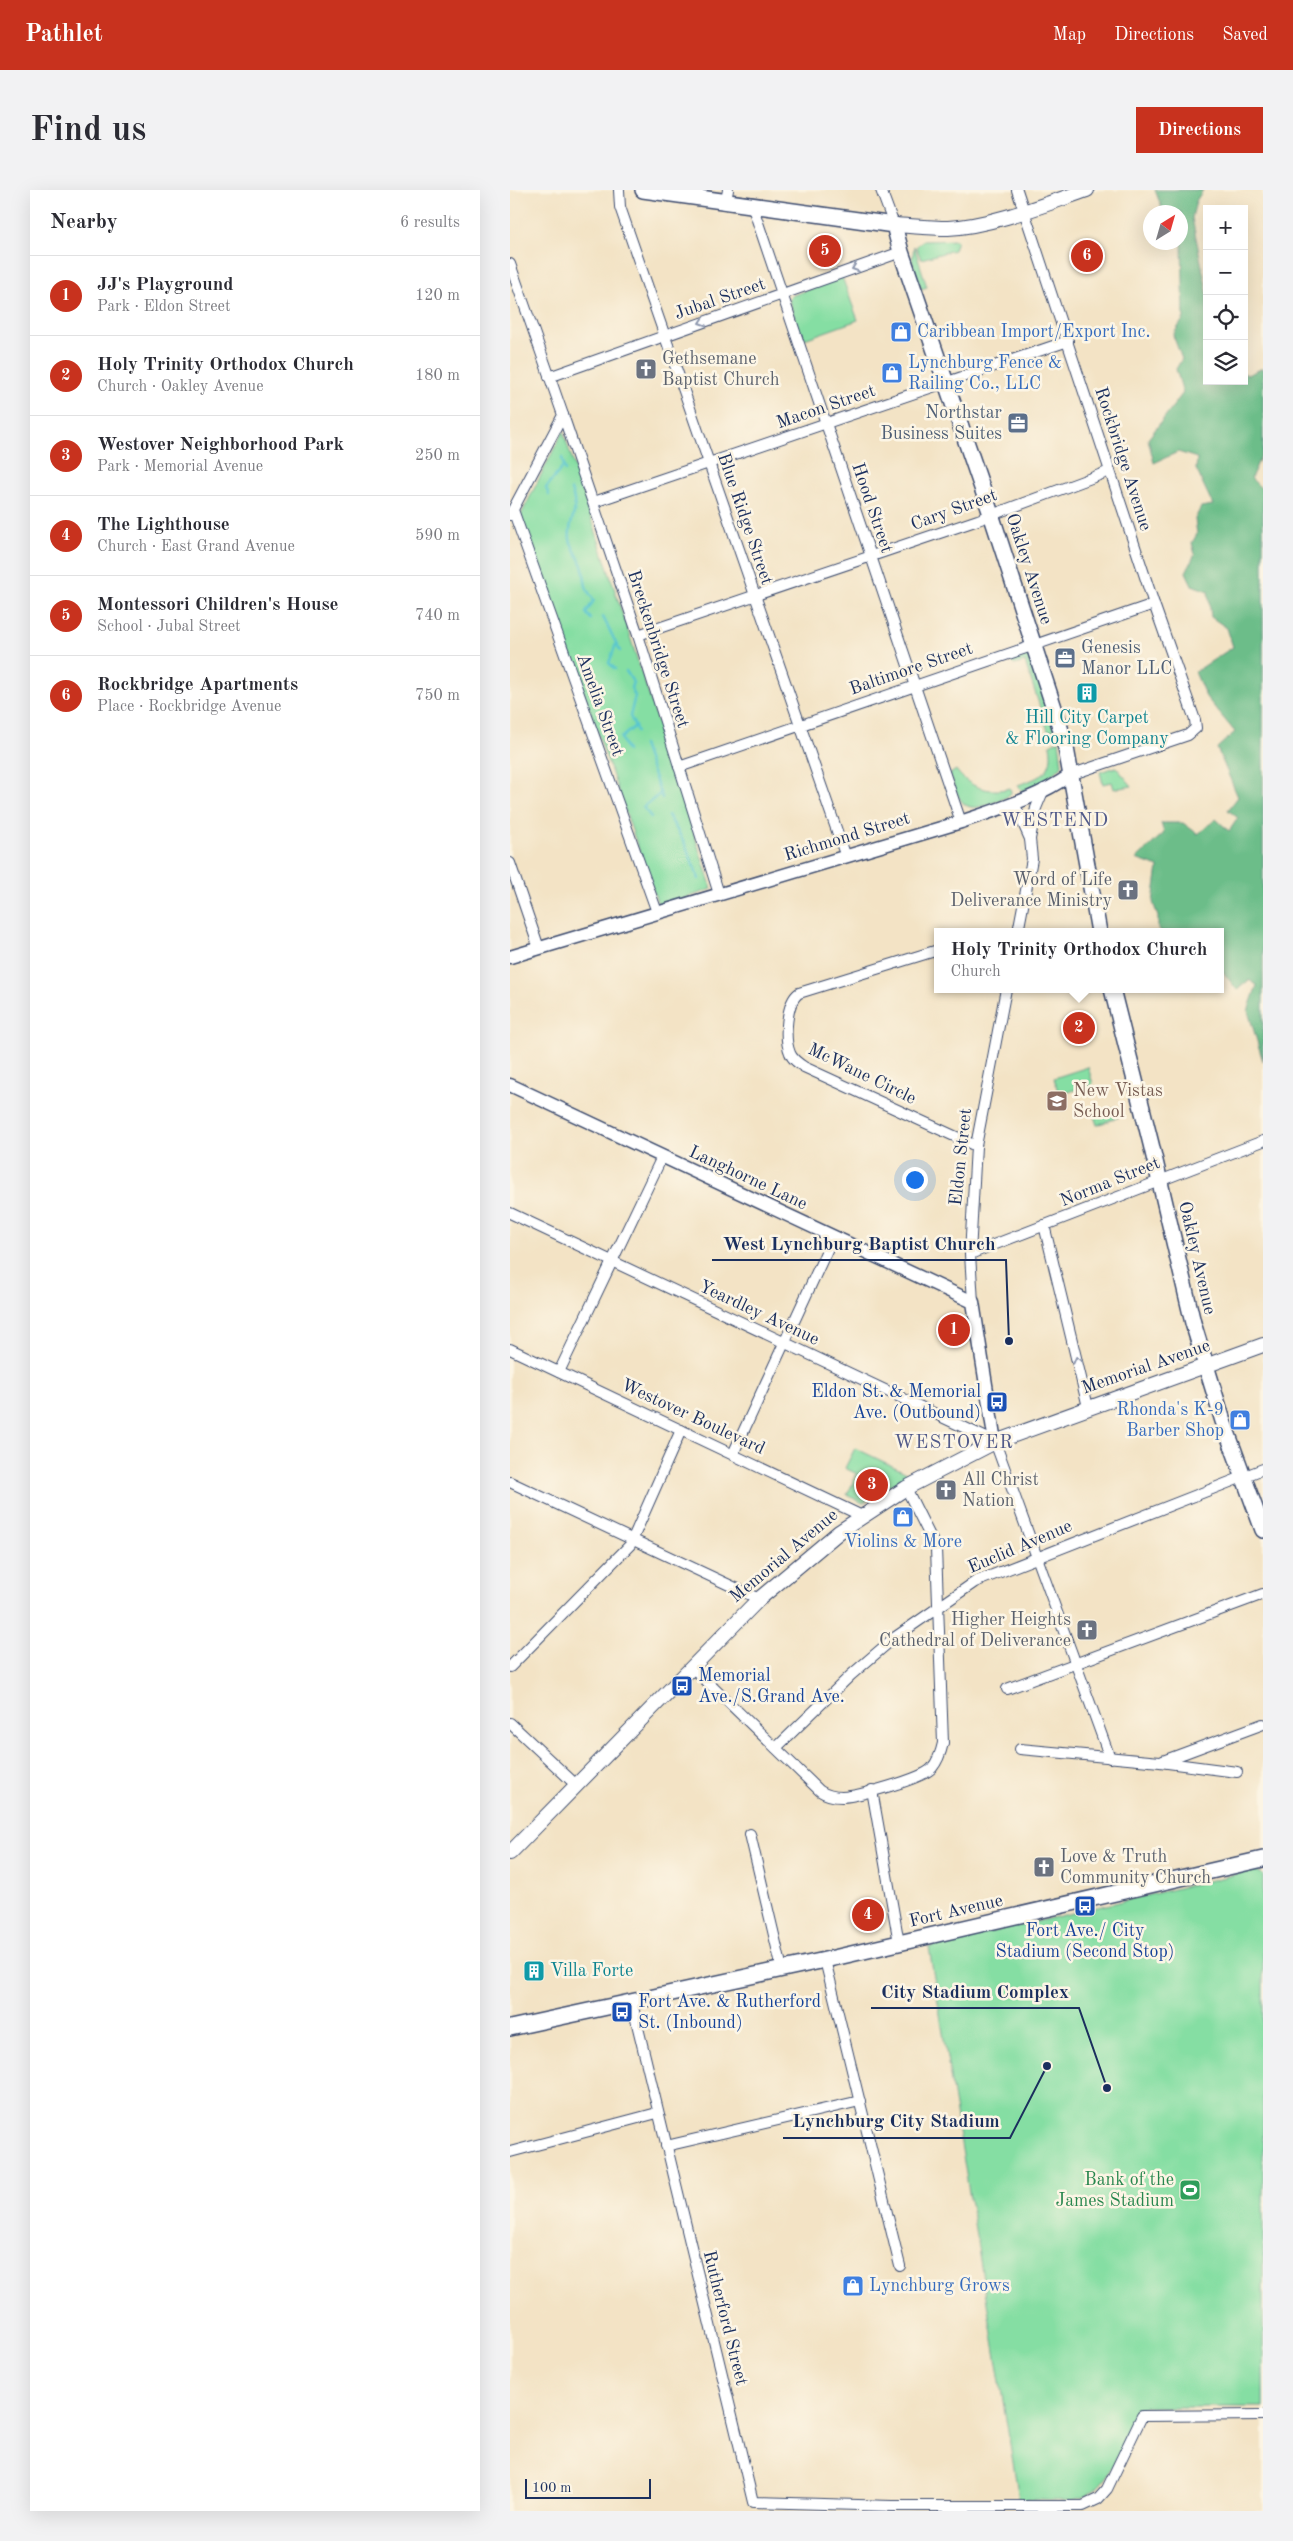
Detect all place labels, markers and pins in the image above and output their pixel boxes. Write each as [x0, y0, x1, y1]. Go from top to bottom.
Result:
pin: 5 [809, 232, 841, 270]
pin: 6 [1071, 237, 1103, 275]
shop icon: Caribbean Import/Export Inc. [889, 320, 913, 344]
place label: Caribbean Import/Export Inc. [917, 323, 1150, 341]
place label: Gethsemane Baptist Church [662, 350, 780, 389]
place label: Lynchburg Fence & Railing Co., LLC [908, 354, 1062, 393]
church icon: Gethsemane Baptist Church [634, 357, 658, 381]
shop icon: Lynchburg Fence & Railing Co., LLC [880, 361, 904, 385]
place label: Northstar Business Suites [881, 404, 1003, 443]
office icon: Northstar Business Suites [1006, 411, 1030, 435]
place label: Genesis Manor LLC [1081, 639, 1172, 678]
office icon: Genesis Manor LLC [1053, 646, 1077, 670]
building icon: Hill City Carpet & Flooring Company [1075, 681, 1099, 705]
place label: Hill City Carpet & Flooring Company [1005, 709, 1169, 748]
place label: Word of Life Deliverance Ministry [950, 871, 1112, 910]
church icon: Word of Life Deliverance Ministry [1116, 878, 1140, 902]
pin: 2 [1063, 1009, 1095, 1047]
place label: New Vistas School [1073, 1082, 1163, 1121]
school or university icon: New Vistas School [1045, 1089, 1069, 1113]
callout: West Lynchburg Baptist Church [712, 1226, 1006, 1260]
pin: 1 [938, 1311, 970, 1349]
place label: Eldon St. & Memorial Ave. (Outbound) [811, 1383, 981, 1422]
bus stop icon: Eldon St. & Memorial Ave. (Outbound) [985, 1390, 1009, 1414]
place label: Rhonda's K-9 Barber Shop [1117, 1401, 1224, 1440]
shop icon: Rhonda's K-9 Barber Shop [1228, 1408, 1252, 1432]
pin: 3 [856, 1466, 888, 1504]
place label: All Christ Nation [962, 1471, 1039, 1510]
church icon: All Christ Nation [934, 1478, 958, 1502]
shop icon: Violins & More [891, 1505, 915, 1529]
place label: Violins & More [844, 1533, 962, 1551]
place label: Higher Heights Cathedral of Deliverance [879, 1611, 1071, 1650]
church icon: Higher Heights Cathedral of Deliverance [1075, 1618, 1099, 1642]
place label: Memorial Ave./S.Grand Ave. [698, 1667, 845, 1706]
bus stop icon: Memorial Ave./S.Grand Ave. [670, 1674, 694, 1698]
place label: Love & Truth Community Church [1060, 1848, 1211, 1887]
church icon: Love & Truth Community Church [1032, 1855, 1056, 1879]
bus stop icon: Fort Ave./ City Stadium (Second Stop) [1073, 1894, 1097, 1918]
pin: 4 [852, 1896, 884, 1934]
place label: Fort Ave./ City Stadium (Second Stop) [996, 1922, 1174, 1961]
building icon: Villa Forte [522, 1959, 546, 1983]
place label: Villa Forte [550, 1962, 633, 1980]
callout: City Stadium Complex [871, 1974, 1079, 2008]
place label: Fort Ave. & Rutherford St. (Inbound) [638, 1993, 821, 2032]
bus stop icon: Fort Ave. & Rutherford St. (Inbound) [610, 2000, 634, 2024]
callout: Lynchburg City Stadium [783, 2104, 1010, 2138]
place label: Bank of the James Stadium [1055, 2171, 1174, 2210]
sports icon: Bank of the James Stadium [1178, 2178, 1202, 2202]
shop icon: Lynchburg Grows [841, 2274, 865, 2298]
place label: Lynchburg Grows [869, 2277, 1010, 2295]

